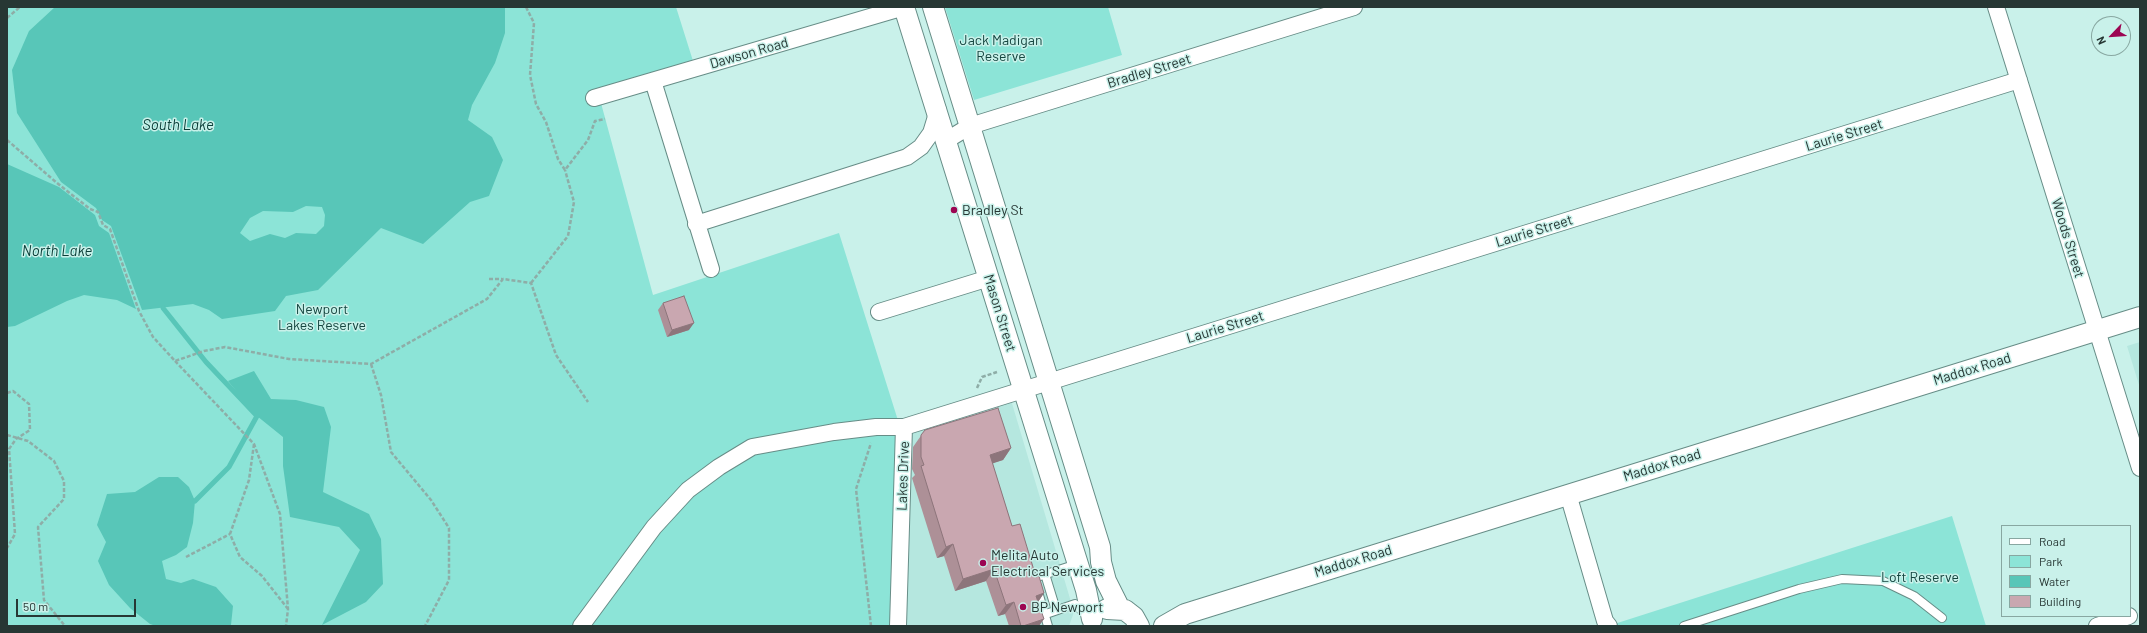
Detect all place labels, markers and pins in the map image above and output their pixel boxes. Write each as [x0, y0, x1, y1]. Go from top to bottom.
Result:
place label: Bradley St [962, 202, 1024, 218]
marker: Bradley St [949, 205, 959, 215]
place label: Melita Auto Electrical Services [991, 547, 1104, 580]
marker: Melita Auto Electrical Services [978, 558, 988, 568]
place label: BP Newport [1031, 599, 1103, 615]
marker: BP Newport [1018, 602, 1028, 612]

